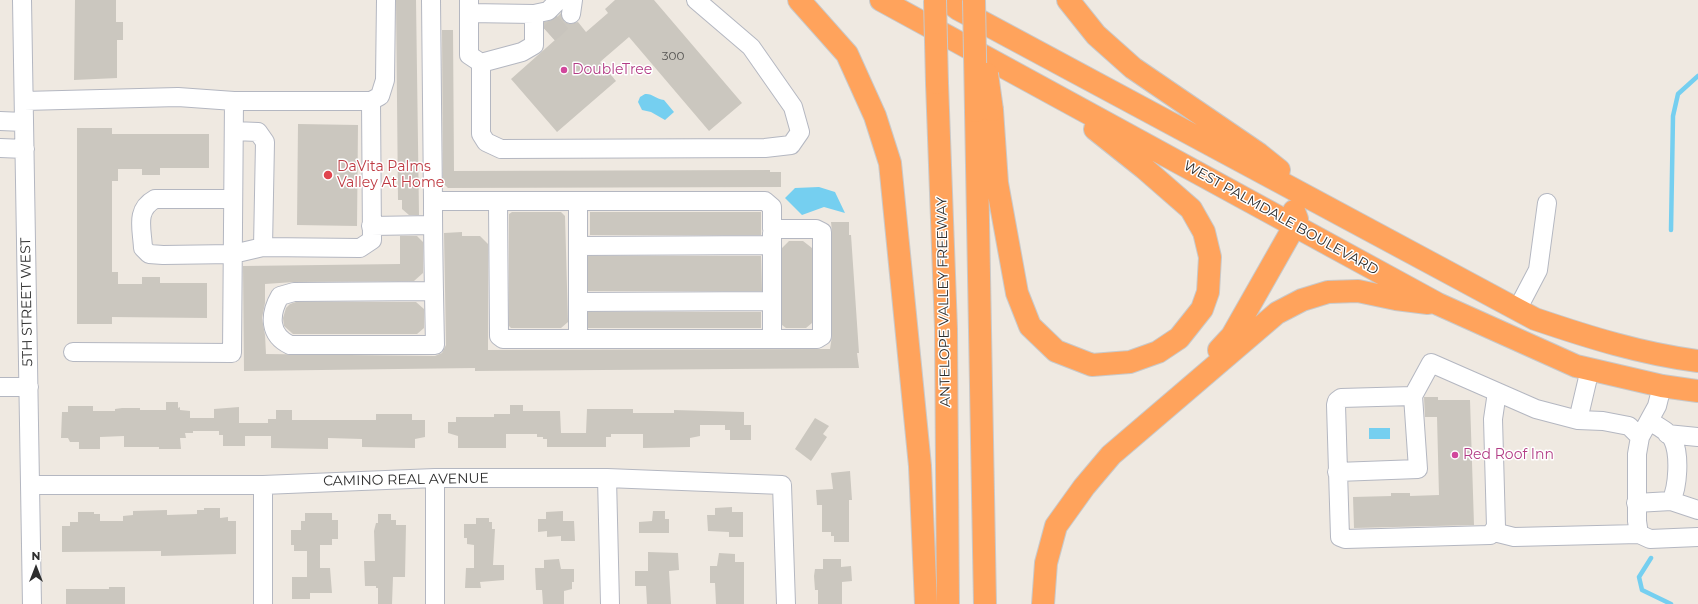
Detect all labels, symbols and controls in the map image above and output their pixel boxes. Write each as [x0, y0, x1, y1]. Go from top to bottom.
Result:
house number: 300 [662, 49, 684, 63]
place label: DoubleTree [572, 62, 652, 78]
marker: DoubleTree [559, 65, 569, 75]
street label: WEST PALMDALE BOULEVARD [1180, 157, 1382, 279]
place label: DaVita Palms Valley At Home [337, 159, 444, 192]
marker: DaVita Palms Valley At Home [322, 169, 334, 181]
street label: ANTELOPE VALLEY FREEWAY [934, 197, 954, 407]
street label: 5TH STREET WEST [17, 237, 37, 367]
place label: Red Roof Inn [1463, 447, 1554, 463]
marker: Red Roof Inn [1450, 450, 1460, 460]
street label: CAMINO REAL AVENUE [323, 470, 489, 490]
north arrow [16, 548, 56, 588]
text: N [32, 549, 40, 563]

